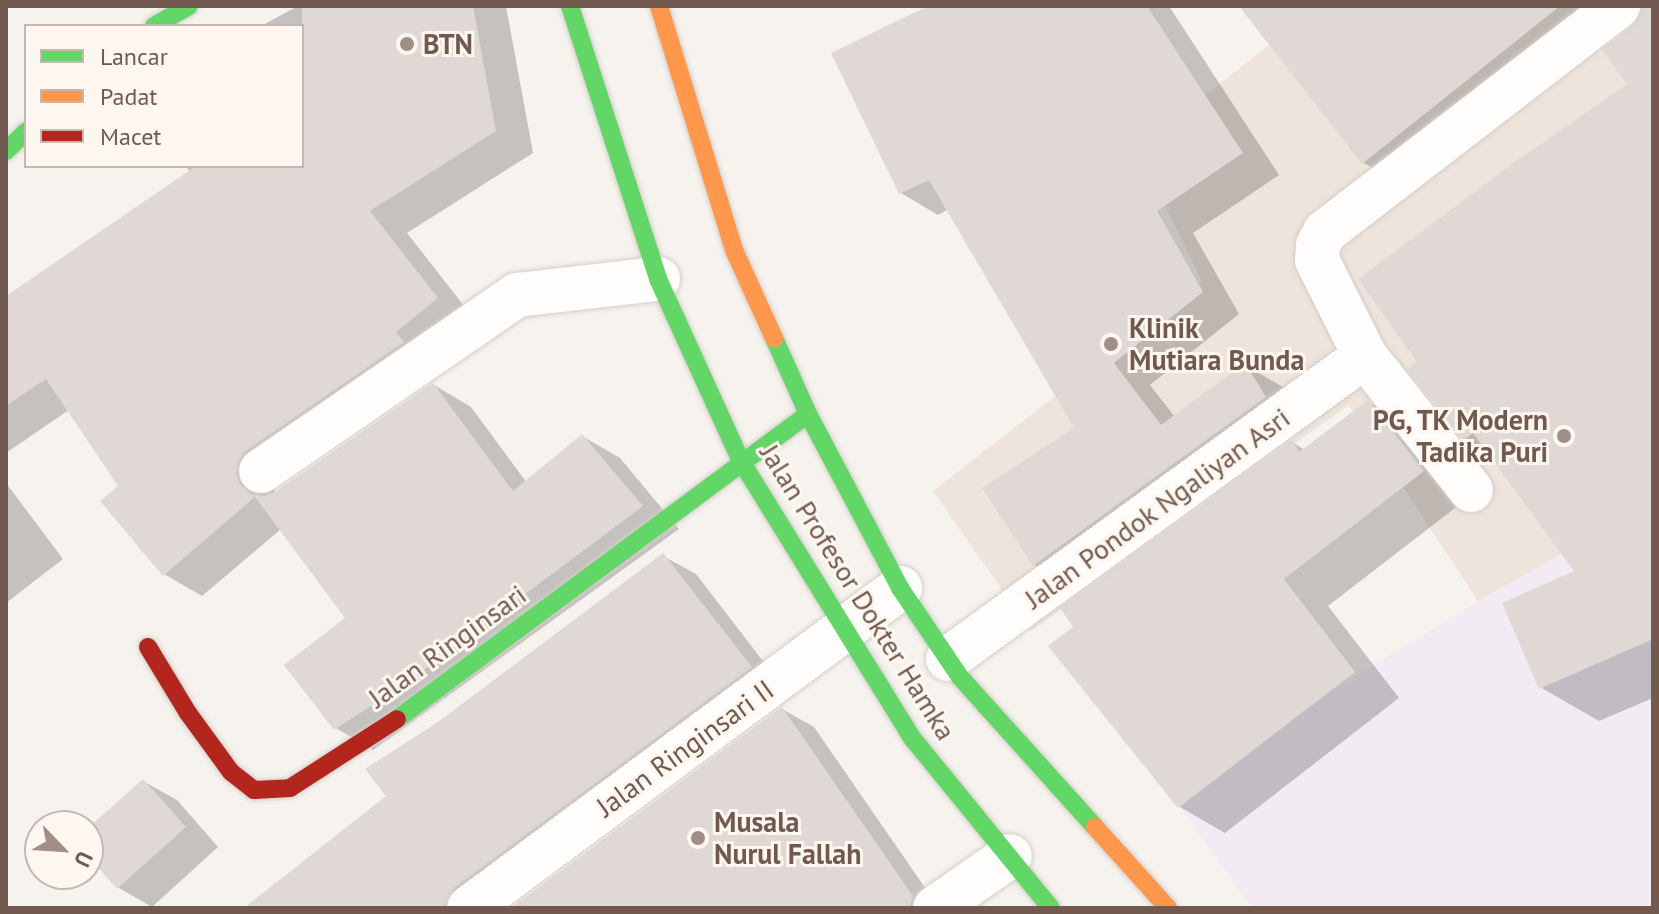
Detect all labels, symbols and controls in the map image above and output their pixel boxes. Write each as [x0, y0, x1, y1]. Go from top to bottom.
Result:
legend [24, 24, 304, 168]
place label: BTN [423, 27, 473, 61]
marker: BTN [398, 35, 416, 53]
text: Lancar [100, 41, 168, 72]
text: Padat [100, 81, 157, 112]
text: Macet [100, 121, 162, 152]
place label: Klinik Mutiara Bunda [1129, 311, 1304, 377]
marker: Klinik Mutiara Bunda [1100, 333, 1122, 355]
street label: Jalan Pondok Ngaliyan Asri [1017, 400, 1297, 616]
place label: PG, TK Modern Tadika Puri [1369, 403, 1548, 469]
marker: PG, TK Modern Tadika Puri [1555, 427, 1573, 445]
street label: Jalan Profesor Dokter Hamka [753, 438, 963, 746]
street label: Jalan Ringinsari [362, 577, 532, 715]
street label: Jalan Ringinsari II [590, 672, 780, 824]
place label: Musala Nurul Fallah [714, 805, 861, 871]
north arrow [24, 810, 104, 890]
marker: Musala Nurul Fallah [689, 829, 707, 847]
text: U [68, 847, 100, 871]

